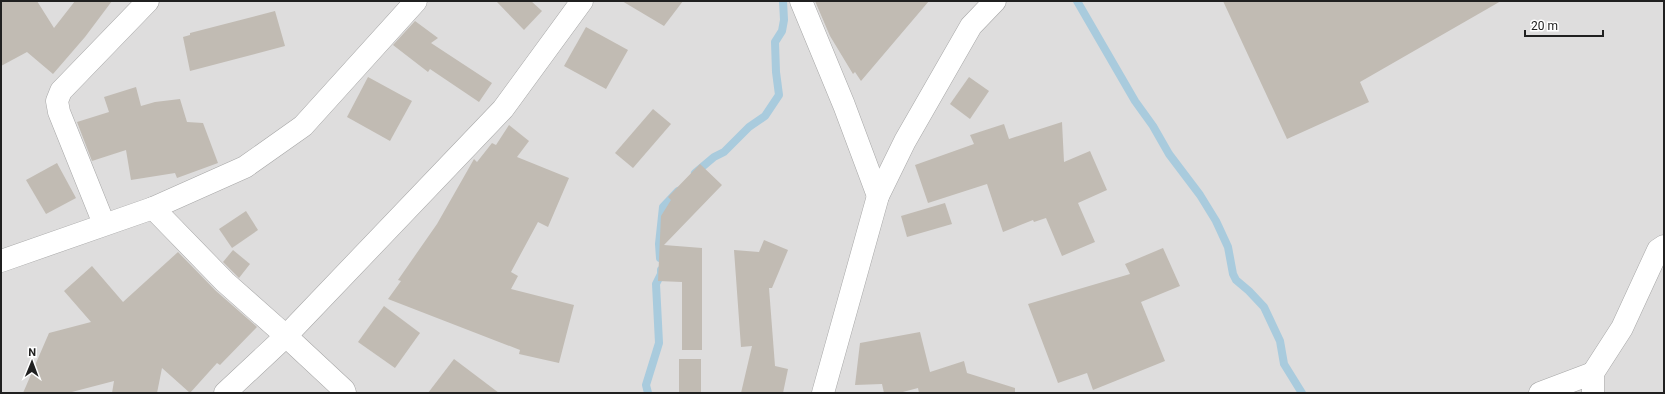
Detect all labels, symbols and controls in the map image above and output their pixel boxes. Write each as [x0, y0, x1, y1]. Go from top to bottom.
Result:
scale bar [1525, 12, 1603, 38]
text: 20 m [1531, 19, 1558, 33]
north arrow [12, 342, 52, 382]
text: N [28, 346, 36, 359]

